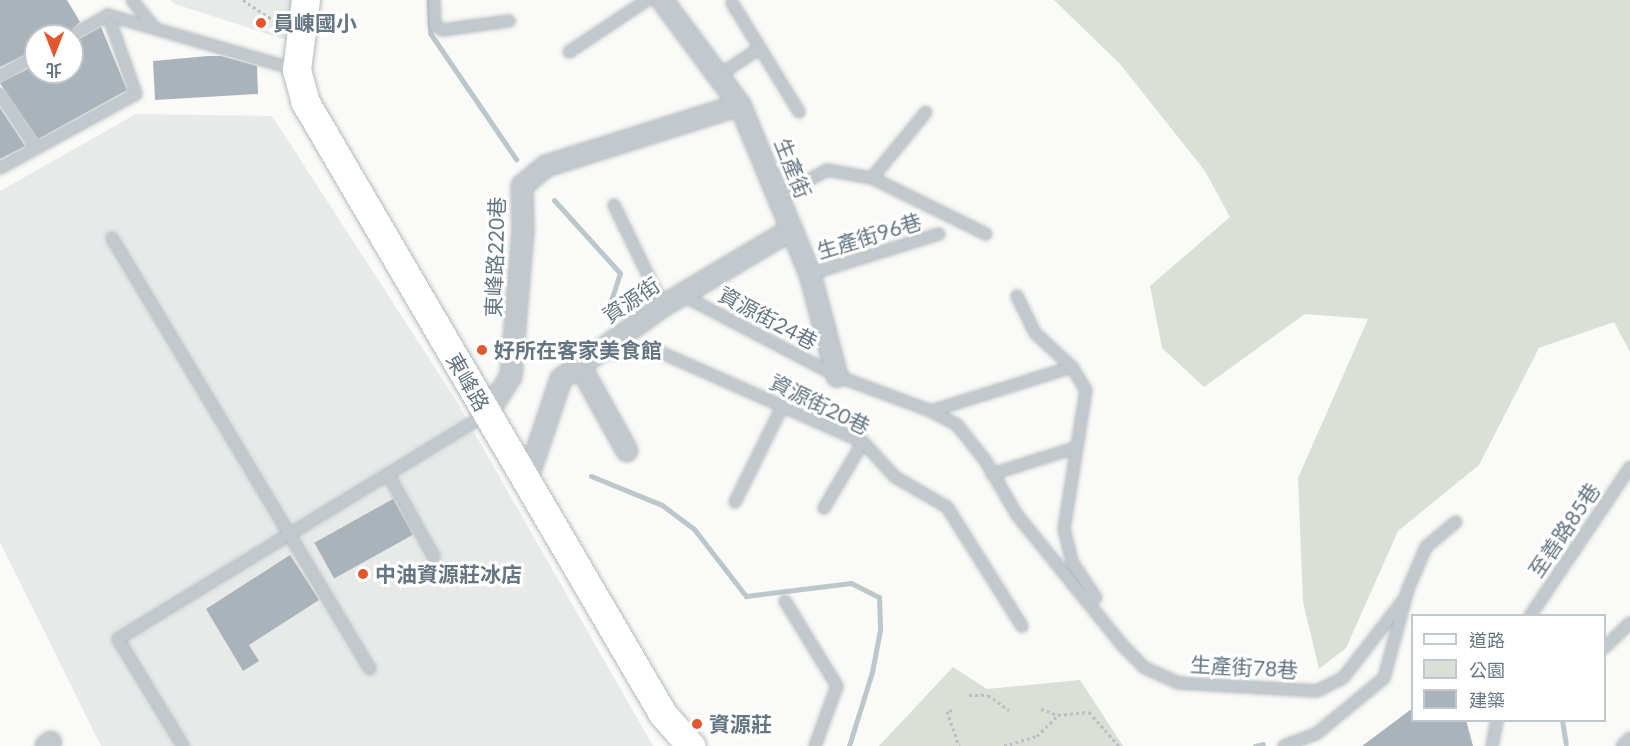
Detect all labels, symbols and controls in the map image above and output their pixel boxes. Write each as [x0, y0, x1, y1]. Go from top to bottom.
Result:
place label: 員崠國小 [273, 10, 357, 36]
marker: 員崠國小 [254, 16, 268, 30]
north arrow [24, 24, 84, 84]
text: 北 [46, 61, 62, 80]
street label: 生產街 [770, 134, 816, 202]
street label: 東峰路220巷 [480, 196, 510, 318]
street label: 生產街96巷 [814, 208, 924, 264]
street label: 資源街 [598, 272, 664, 328]
street label: 資源街24巷 [714, 281, 822, 355]
place label: 好所在客家美食館 [494, 337, 662, 363]
marker: 好所在客家美食館 [475, 343, 489, 357]
street label: 東峰路 [441, 348, 495, 416]
street label: 資源街20巷 [766, 369, 874, 439]
street label: 至善路85巷 [1523, 478, 1605, 582]
place label: 中油資源莊冰店 [375, 561, 522, 587]
marker: 中油資源莊冰店 [356, 567, 370, 581]
legend [1411, 614, 1606, 722]
text: 道路 [1469, 629, 1505, 651]
street label: 生產街78巷 [1189, 652, 1299, 682]
text: 公園 [1469, 659, 1505, 681]
text: 建築 [1469, 689, 1505, 711]
place label: 資源莊 [709, 711, 772, 737]
marker: 資源莊 [690, 717, 704, 731]

